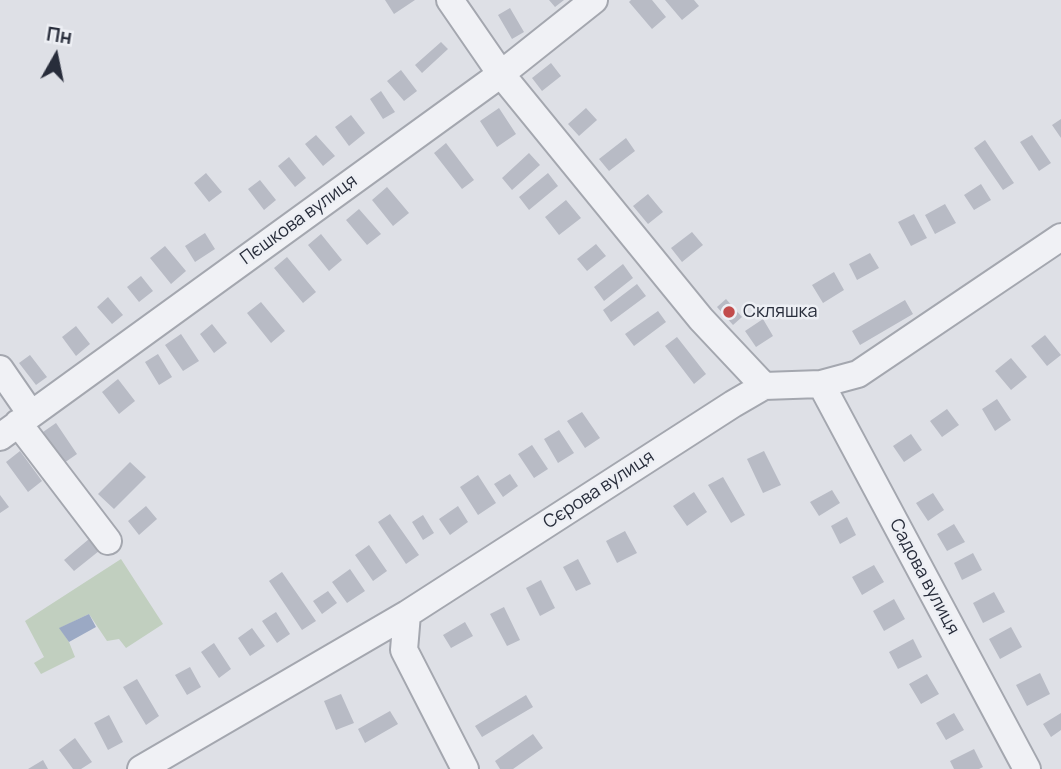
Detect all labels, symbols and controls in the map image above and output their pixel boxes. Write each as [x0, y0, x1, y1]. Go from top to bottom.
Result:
text: Пн [45, 20, 74, 50]
north arrow [21, 21, 91, 91]
street label: Пєшкова вулиця [236, 170, 362, 270]
place label: Скляшка [743, 301, 818, 323]
marker: Скляшка [721, 304, 737, 320]
street label: Сєрова вулиця [540, 446, 658, 534]
street label: Садова вулиця [884, 515, 964, 639]

